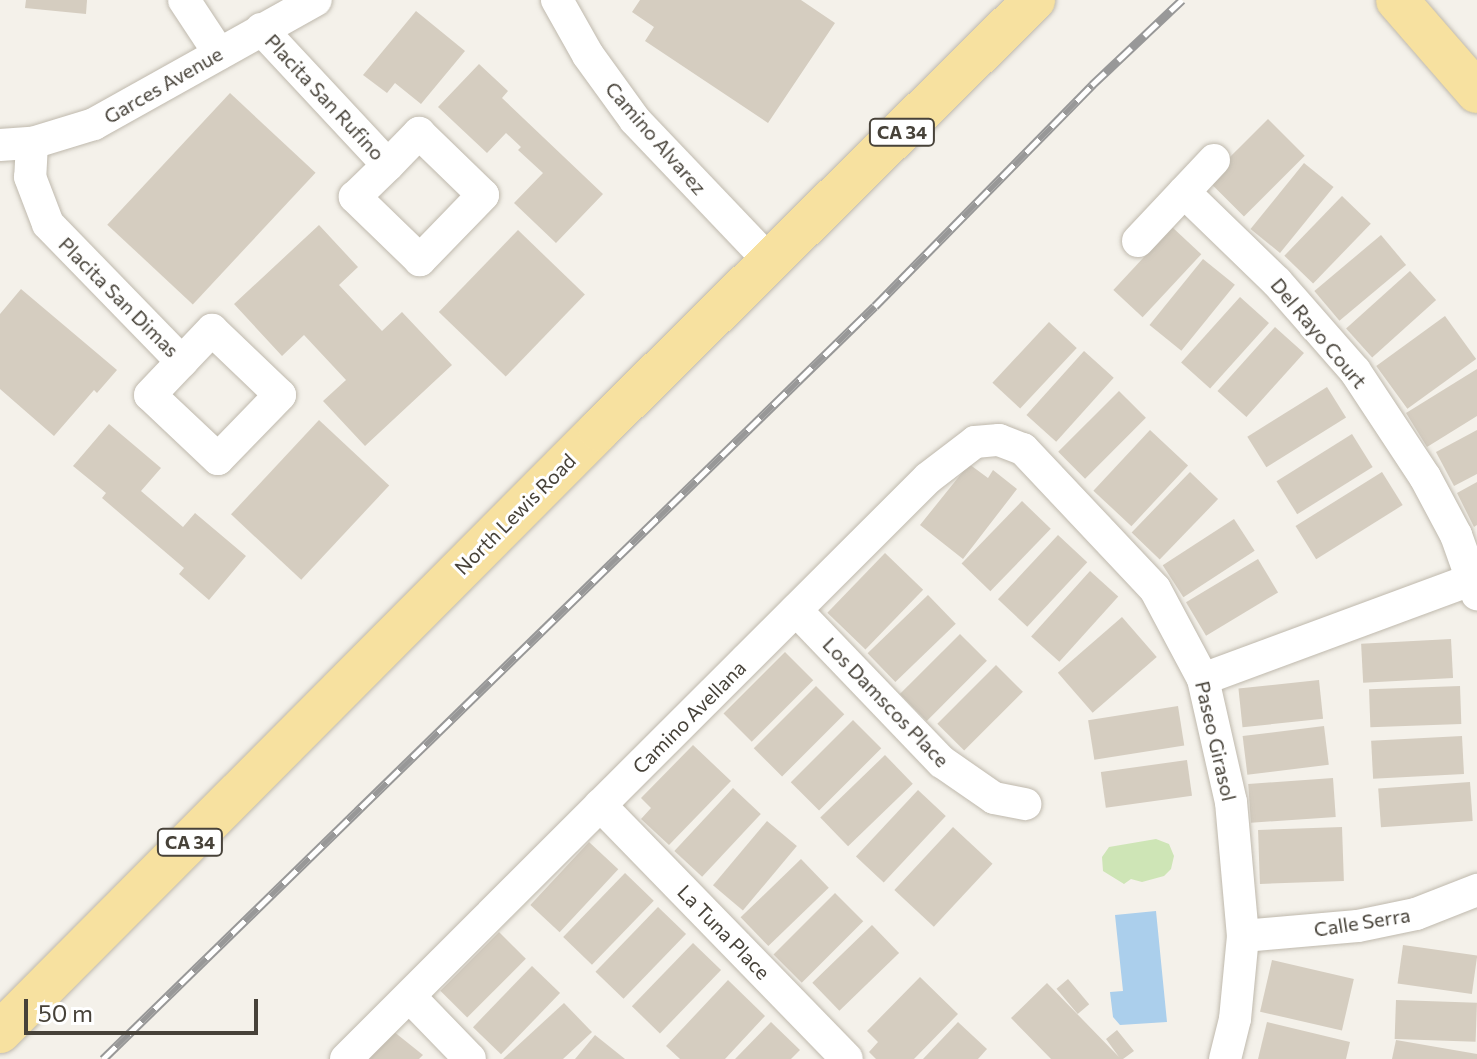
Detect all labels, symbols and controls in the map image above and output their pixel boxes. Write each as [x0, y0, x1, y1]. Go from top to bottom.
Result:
street label: Placita San Rufino [260, 29, 390, 165]
street label: Garces Avenue [99, 41, 227, 129]
street label: Camino Alvarez [601, 77, 711, 199]
road number: CA 34 [868, 118, 936, 146]
street label: Placita San Dimas [54, 232, 184, 362]
street label: Del Rayo Court [1266, 273, 1372, 393]
street label: North Lewis Road [450, 449, 580, 579]
street label: Los Damscos Place [818, 632, 954, 772]
street label: Camino Avellana [627, 655, 751, 779]
street label: Paseo Girasol [1191, 679, 1241, 803]
road number: CA 34 [156, 828, 224, 856]
street label: La Tuna Place [673, 880, 775, 984]
street label: Calle Serra [1312, 903, 1412, 941]
scale bar [28, 983, 262, 1033]
text: 50 m [38, 998, 93, 1027]

